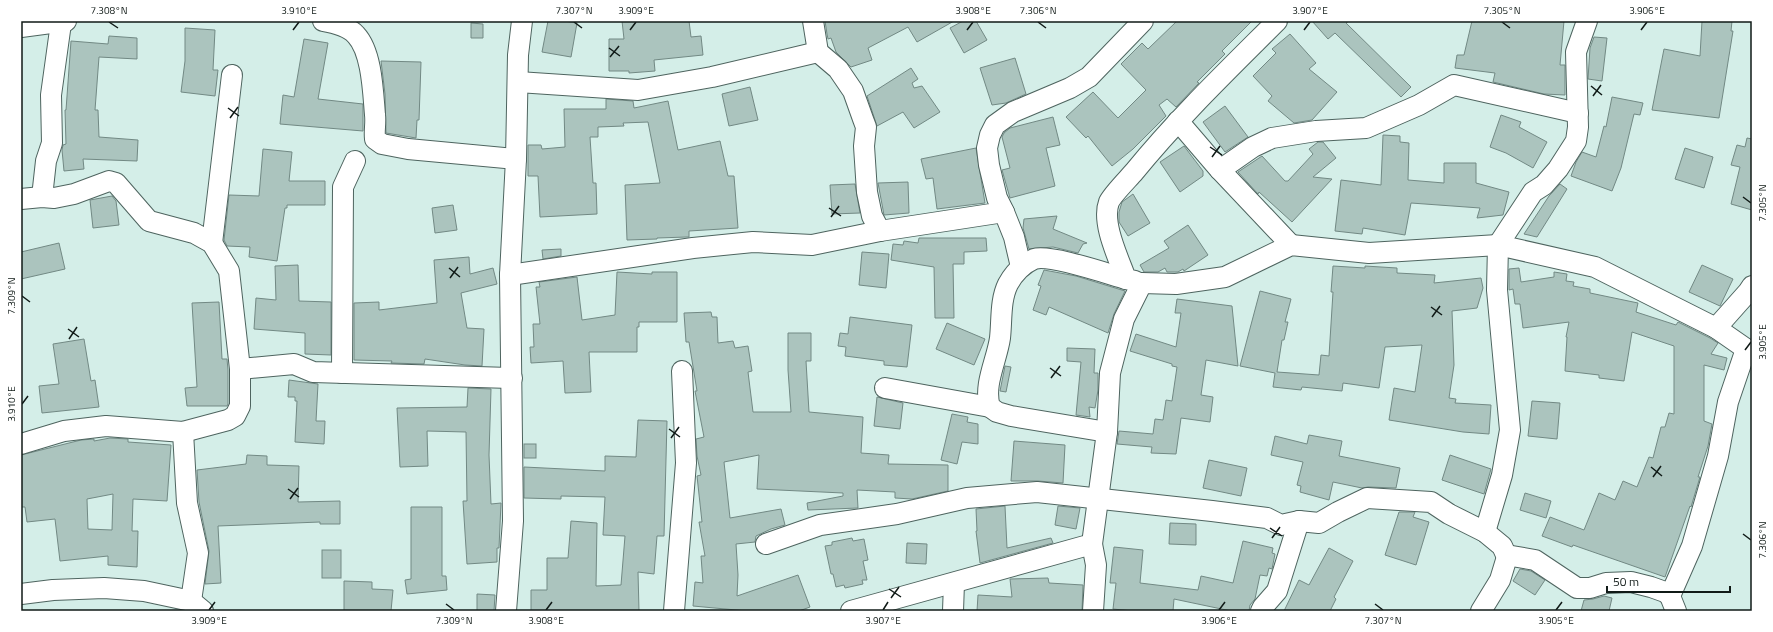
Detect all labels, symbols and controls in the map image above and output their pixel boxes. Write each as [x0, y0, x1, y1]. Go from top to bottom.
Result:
text: 7.308°N [91, 3, 127, 18]
text: 3.910°E [281, 3, 317, 18]
text: 7.307°N [556, 3, 592, 18]
text: 3.909°E [618, 3, 654, 18]
text: 3.908°E [955, 3, 991, 18]
text: 7.306°N [1020, 3, 1056, 18]
text: 3.907°E [1292, 3, 1328, 18]
text: 7.305°N [1484, 3, 1520, 18]
text: 3.906°E [1629, 3, 1665, 18]
text: 7.305°N [1755, 185, 1770, 221]
text: 7.309°N [4, 278, 19, 314]
text: 3.905°E [1755, 324, 1770, 360]
text: 3.910°E [4, 386, 19, 422]
text: 7.306°N [1755, 522, 1770, 558]
scale bar [1607, 568, 1730, 594]
text: 50 m [1613, 572, 1639, 591]
text: 3.909°E [191, 613, 227, 628]
text: 7.309°N [436, 613, 472, 628]
text: 3.908°E [528, 613, 564, 628]
text: 3.907°E [865, 613, 901, 628]
text: 3.906°E [1201, 613, 1237, 628]
text: 7.307°N [1365, 613, 1401, 628]
text: 3.905°E [1538, 613, 1574, 628]

